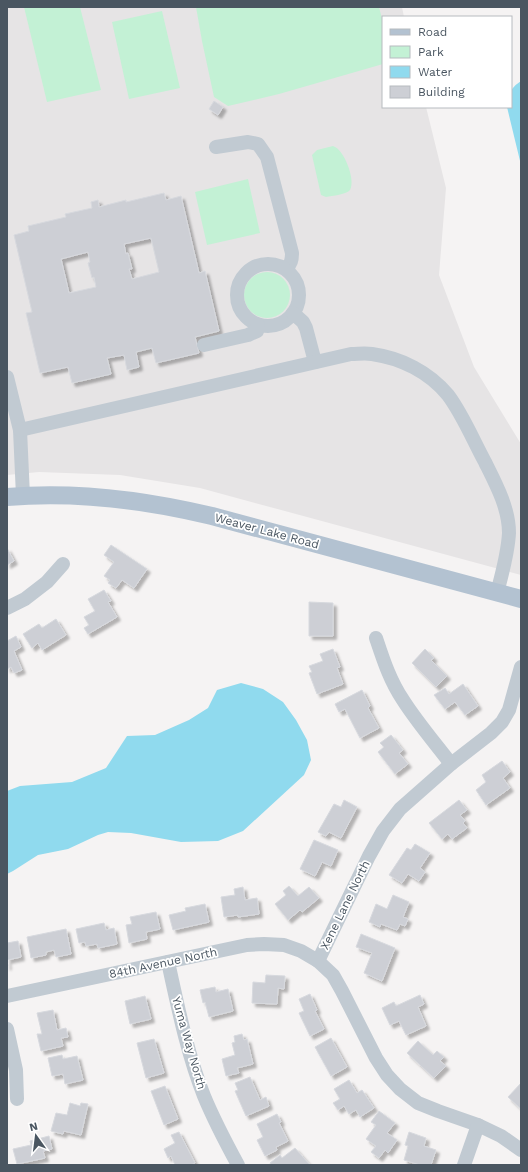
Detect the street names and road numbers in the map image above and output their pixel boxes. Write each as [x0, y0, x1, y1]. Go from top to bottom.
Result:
street label: Weaver Lake Road [213, 510, 321, 552]
street label: Xene Lane North [317, 858, 373, 952]
street label: 84th Avenue North [108, 945, 218, 981]
street label: Yuma Way North [169, 995, 209, 1091]

